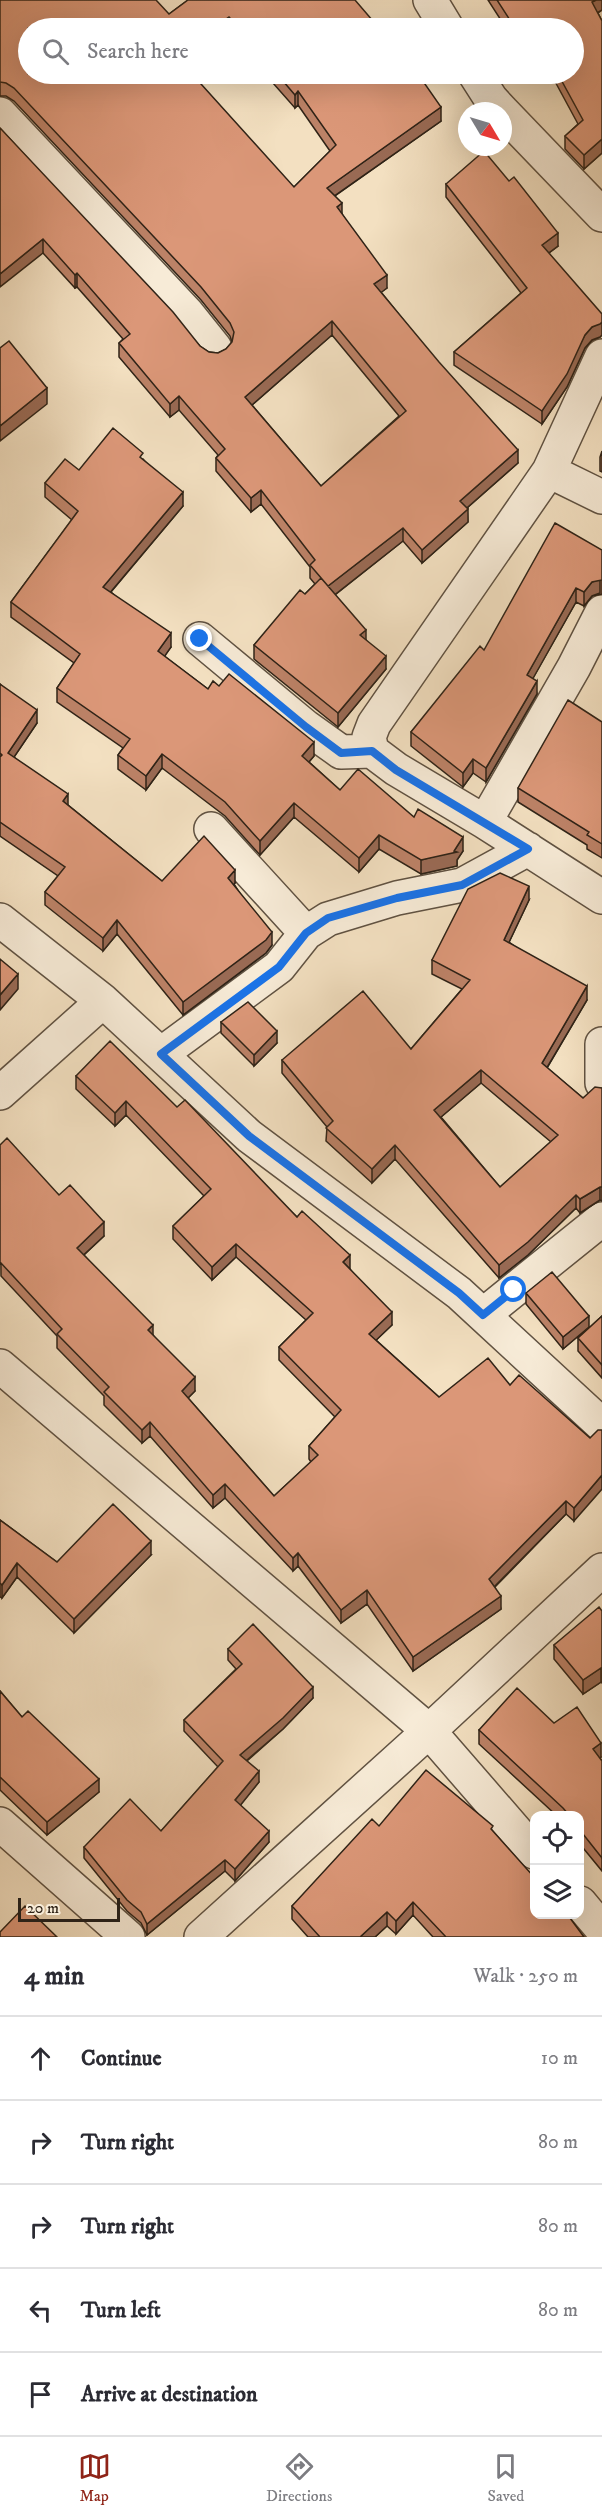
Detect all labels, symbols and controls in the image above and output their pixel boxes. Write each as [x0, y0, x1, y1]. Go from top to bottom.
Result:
search box [18, 18, 584, 84]
icon: search [39, 35, 72, 68]
text: Search here [87, 38, 189, 65]
north arrow [458, 102, 512, 156]
route end [186, 625, 212, 651]
route start [500, 1276, 526, 1302]
map controls [530, 1811, 584, 1919]
button: locate [530, 1811, 584, 1865]
button: layers [530, 1865, 584, 1919]
scale bar [18, 1895, 120, 1922]
text: 20 m [27, 1898, 59, 1918]
text: 4 min [24, 1960, 84, 1993]
text: Walk · 250 m [473, 1964, 578, 1989]
icon: ahead [24, 2042, 57, 2075]
text: Continue [81, 2045, 162, 2072]
text: 10 m [541, 2046, 578, 2071]
icon: right [24, 2126, 57, 2159]
text: Turn right [81, 2129, 174, 2156]
text: 80 m [538, 2130, 578, 2155]
icon: right [24, 2210, 57, 2243]
text: Turn right [81, 2213, 174, 2240]
text: 80 m [538, 2214, 578, 2239]
icon: left [24, 2294, 57, 2327]
text: Turn left [81, 2297, 161, 2324]
text: 80 m [538, 2298, 578, 2323]
icon: arrive [24, 2378, 57, 2411]
text: Arrive at destination [81, 2381, 258, 2408]
tab: Map [78, 2450, 111, 2506]
tab: Directions [266, 2450, 332, 2506]
tab: Saved [488, 2450, 524, 2506]

